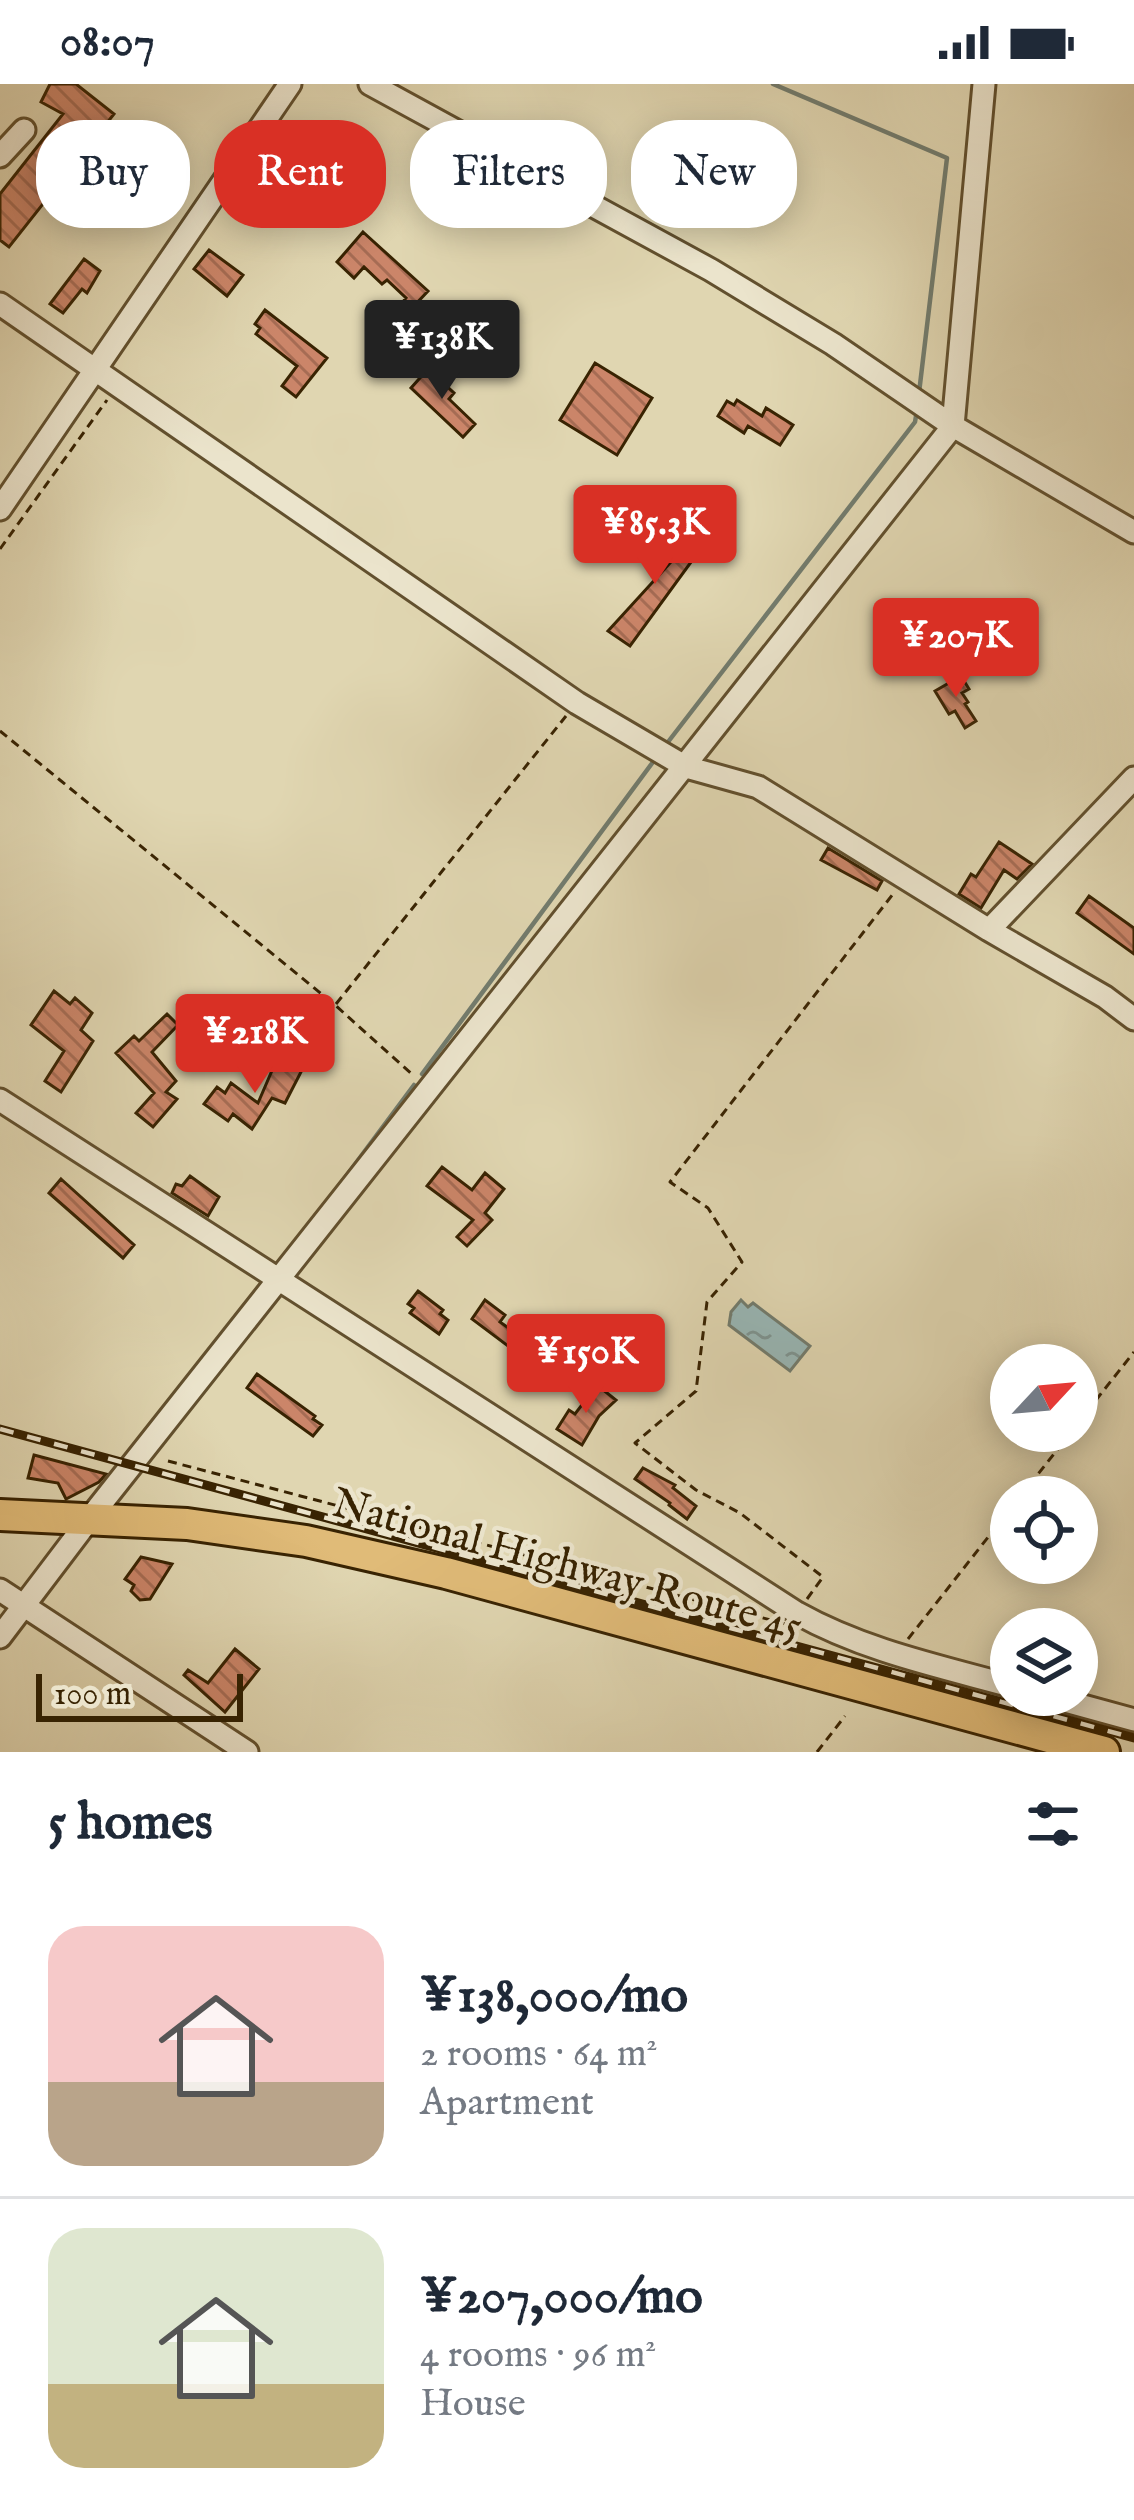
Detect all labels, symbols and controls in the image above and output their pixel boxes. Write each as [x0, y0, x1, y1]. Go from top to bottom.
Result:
text: 08:07 [60, 14, 155, 71]
chip: Buy [36, 120, 190, 228]
chip: Rent [214, 120, 386, 228]
chip: Filters [410, 120, 607, 228]
chip: New [631, 120, 797, 228]
pin: ¥138K [358, 300, 526, 402]
text: ¥138K [391, 314, 493, 363]
pin: ¥85.3K [557, 485, 753, 587]
text: ¥85.3K [601, 499, 709, 548]
pin: ¥207K [872, 598, 1040, 700]
text: ¥207K [900, 612, 1012, 661]
pin: ¥218K [171, 994, 339, 1096]
text: ¥218K [203, 1008, 307, 1057]
pin: ¥150K [502, 1314, 670, 1416]
text: ¥150K [534, 1328, 638, 1377]
north arrow [990, 1344, 1098, 1452]
map controls [990, 1344, 1098, 1716]
button: locate [990, 1476, 1098, 1584]
street label: National Highway Route 45 [326, 1478, 808, 1654]
button: layers [990, 1608, 1098, 1716]
scale bar [36, 1668, 243, 1721]
text: 100 m [54, 1674, 131, 1716]
icon: filters [1020, 1791, 1086, 1857]
text: 5 homes [48, 1792, 213, 1857]
text: ¥138,000/mo [420, 1965, 688, 2030]
icon: home [144, 1974, 288, 2118]
text: 2 rooms · 64 m² [420, 2030, 658, 2079]
text: Apartment [420, 2079, 594, 2128]
text: ¥207,000/mo [420, 2266, 703, 2331]
icon: home [144, 2276, 288, 2420]
text: 4 rooms · 96 m² [420, 2331, 656, 2380]
text: House [420, 2380, 526, 2429]

